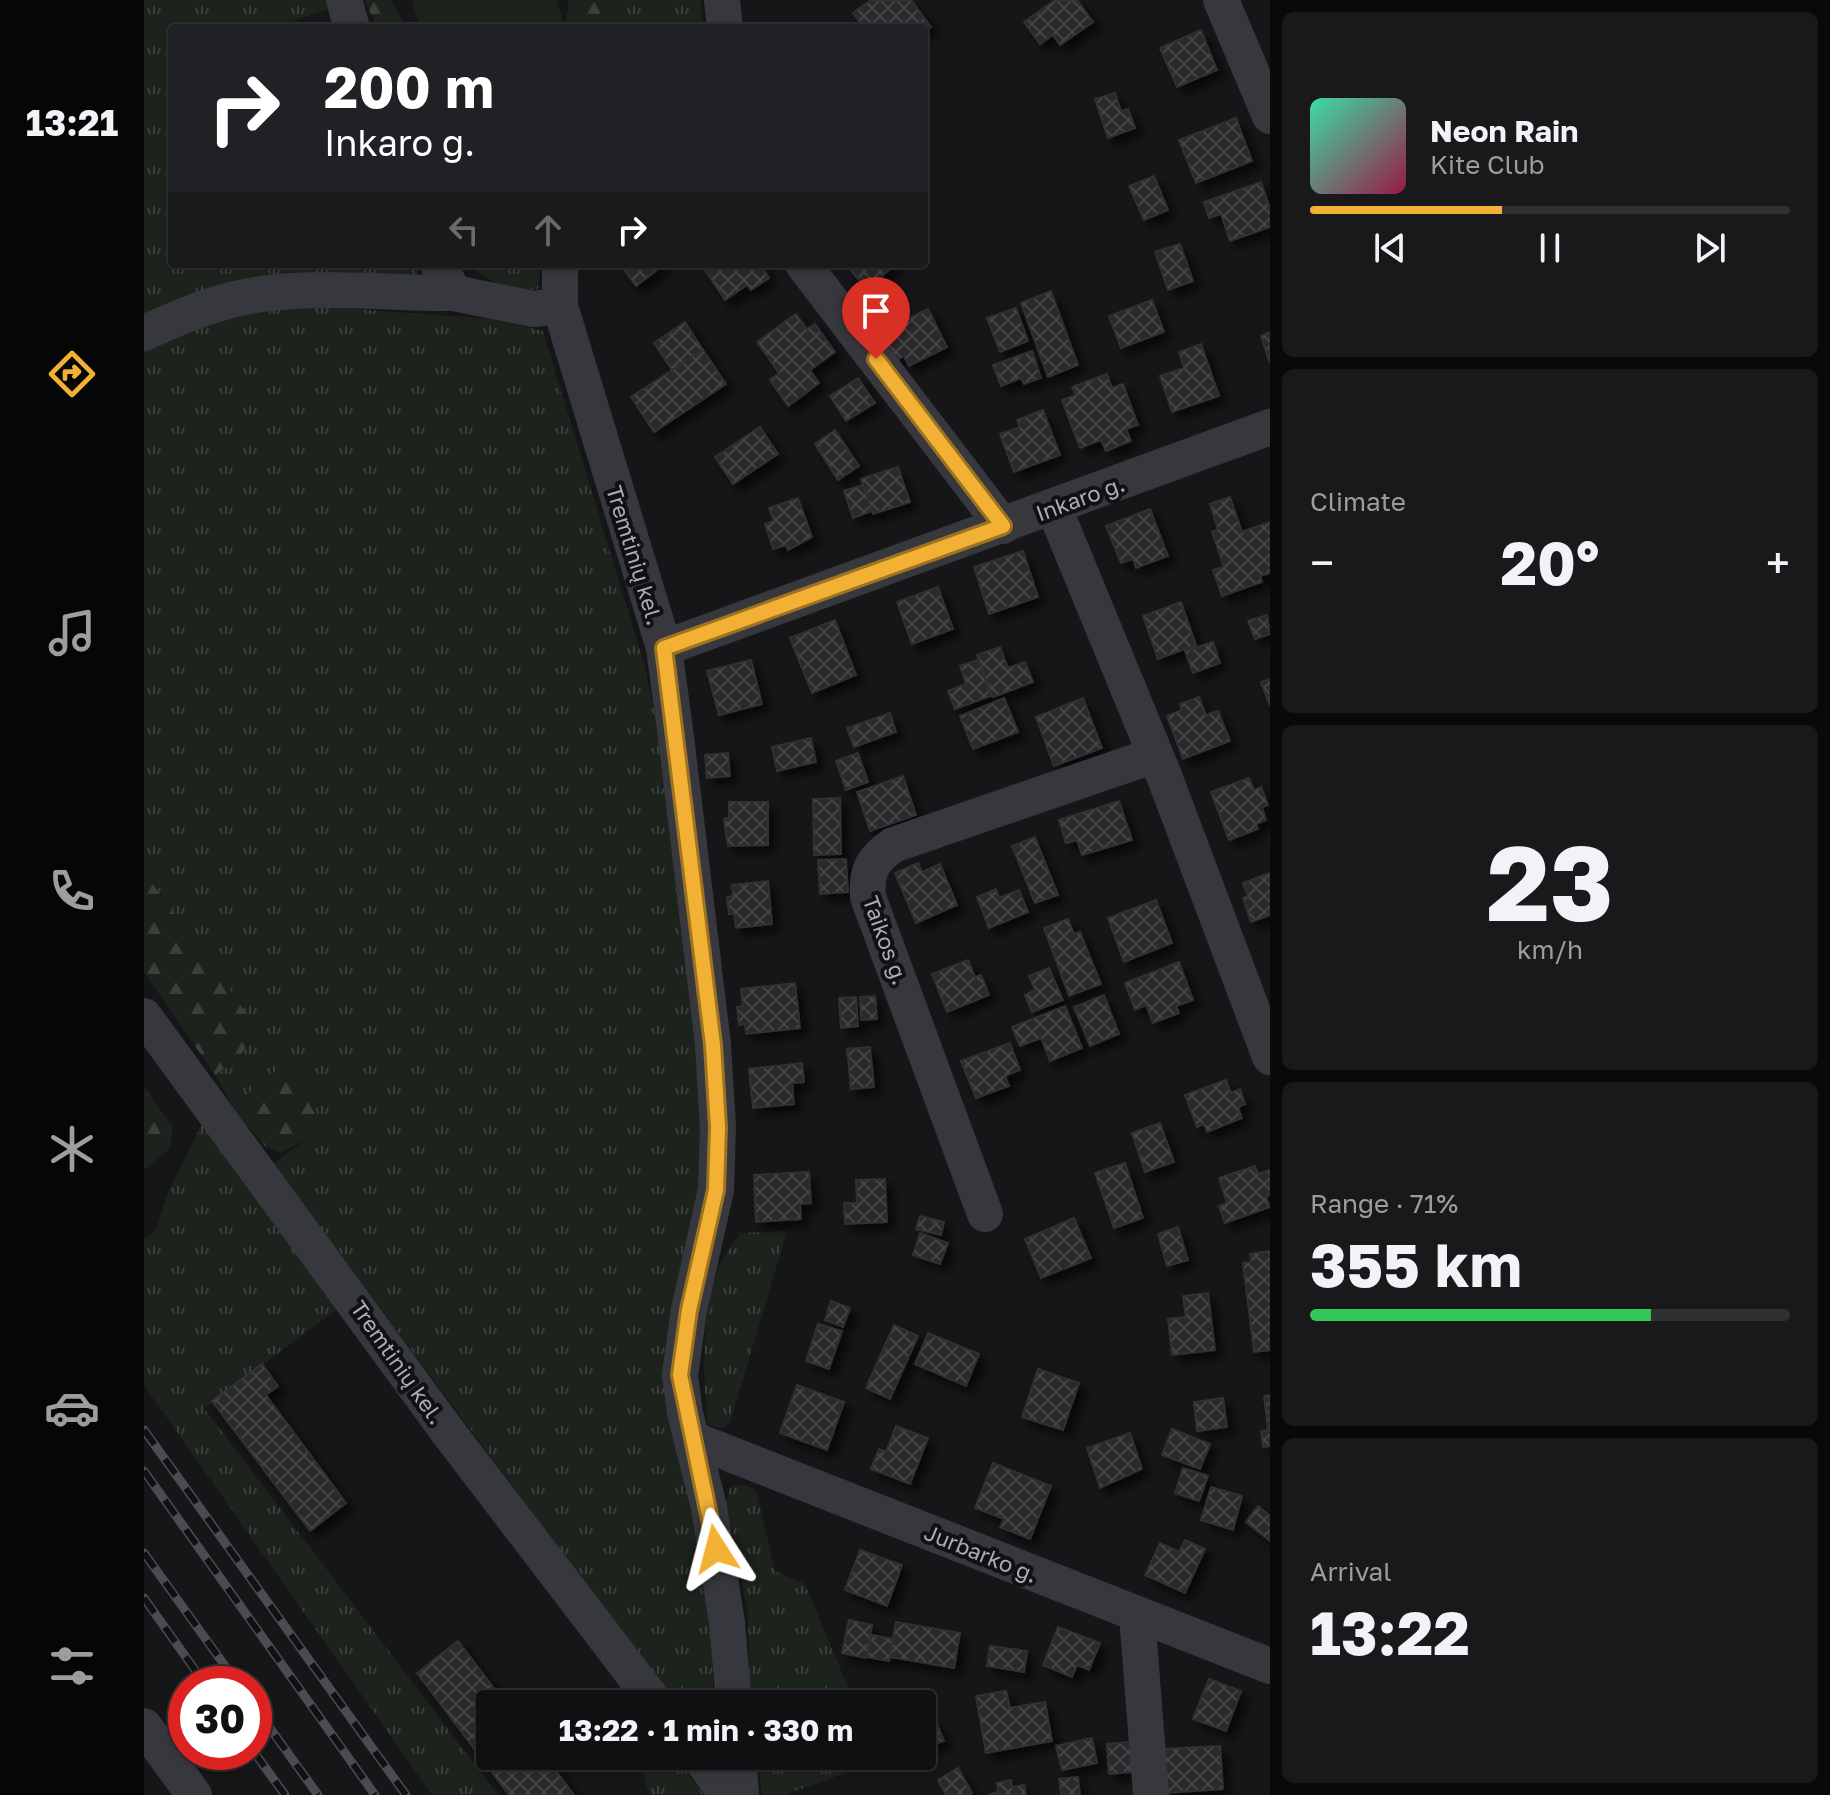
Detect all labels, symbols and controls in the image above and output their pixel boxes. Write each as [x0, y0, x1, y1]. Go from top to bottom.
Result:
text: 200 m [324, 53, 494, 120]
icon: right [192, 56, 296, 160]
text: 13:21 [26, 101, 118, 144]
text: Neon Rain [1430, 113, 1578, 149]
text: Inkaro g. [324, 121, 475, 164]
text: Kite Club [1430, 149, 1545, 180]
icon: left [442, 208, 486, 252]
icon: ahead [526, 208, 570, 252]
icon: right [610, 208, 654, 252]
icon: previous [1368, 226, 1412, 270]
icon: pause [1528, 226, 1572, 270]
icon: next [1688, 226, 1732, 270]
pin [842, 277, 910, 359]
icon: arrive [854, 289, 898, 333]
icon: directions [44, 346, 100, 402]
street label: Inkaro g. [1032, 470, 1128, 526]
street label: Tremtinių kel. [601, 482, 669, 628]
text: Climate [1310, 486, 1406, 517]
text: 20° [1501, 526, 1600, 598]
text: − [1310, 536, 1334, 589]
text: + [1766, 536, 1790, 589]
icon: music [44, 605, 100, 661]
text: 23 [1487, 819, 1613, 944]
icon: phone [44, 863, 100, 919]
street label: Taikos g. [858, 892, 914, 988]
text: km/h [1517, 934, 1583, 965]
icon: climate [44, 1121, 100, 1177]
text: Range · 71% [1310, 1188, 1458, 1219]
text: 355 km [1310, 1228, 1522, 1300]
street label: Tremtinių kel. [346, 1295, 450, 1429]
icon: car [44, 1380, 100, 1436]
position arrow [674, 1507, 758, 1591]
street label: Jurbarko g. [921, 1518, 1041, 1588]
text: Arrival [1310, 1556, 1391, 1587]
text: 13:22 [1310, 1596, 1470, 1668]
icon: filters [44, 1638, 100, 1694]
speed limit sign: 30 [168, 1666, 272, 1770]
text: 13:22 · 1 min · 330 m [559, 1712, 853, 1748]

